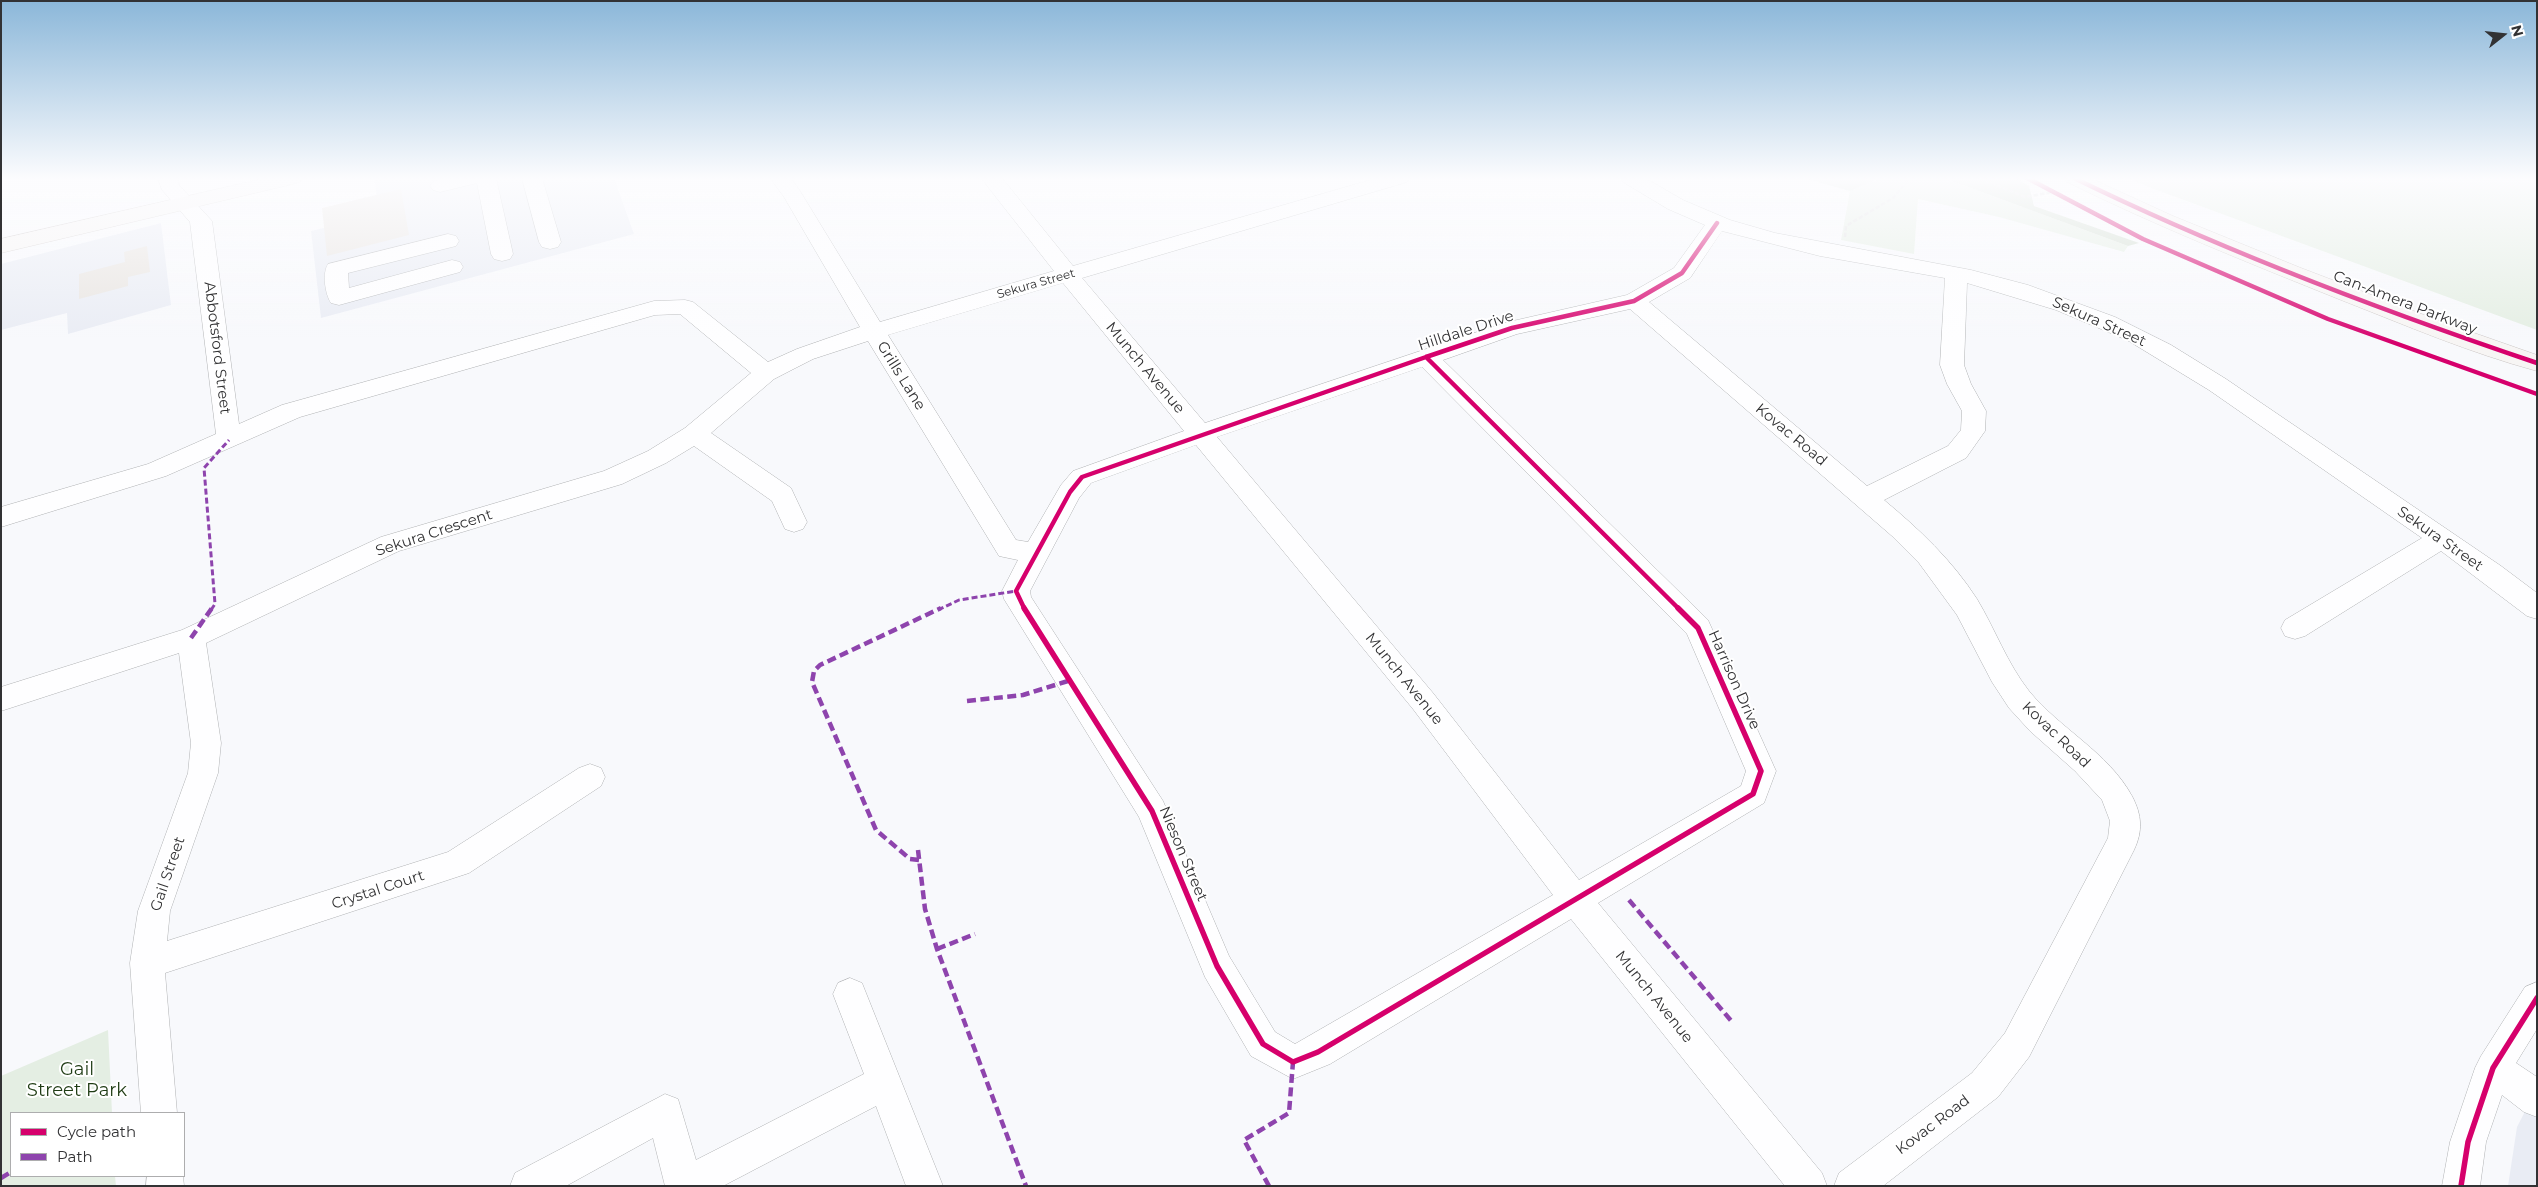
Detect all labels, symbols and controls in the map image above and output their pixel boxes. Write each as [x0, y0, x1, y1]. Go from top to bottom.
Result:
north arrow [2478, 10, 2528, 60]
text: N [2507, 23, 2528, 39]
street label: Sekura Street [995, 266, 1077, 302]
street label: Can-Amera Parkway [2331, 267, 2479, 339]
street label: Abbotsford Street [200, 281, 234, 415]
street label: Sekura Street [2049, 293, 2149, 351]
street label: Hilldale Drive [1416, 307, 1516, 355]
street label: Munch Avenue [1102, 319, 1188, 417]
street label: Grills Lane [873, 338, 929, 414]
street label: Kovac Road [1752, 400, 1830, 470]
street label: Sekura Street [2394, 503, 2486, 575]
street label: Sekura Crescent [373, 506, 495, 560]
street label: Harrison Drive [1704, 627, 1764, 733]
street label: Munch Avenue [1361, 629, 1447, 729]
street label: Kovac Road [2018, 698, 2094, 772]
street label: Nieson Street [1155, 804, 1211, 904]
street label: Gail Street [147, 834, 189, 914]
street label: Crystal Court [329, 867, 427, 913]
street label: Munch Avenue [1611, 947, 1697, 1047]
park label: Gail Street Park [27, 1059, 127, 1102]
street label: Kovac Road [1893, 1091, 1973, 1159]
legend [10, 1112, 185, 1177]
text: Cycle path [57, 1122, 136, 1141]
text: Path [57, 1147, 93, 1166]

